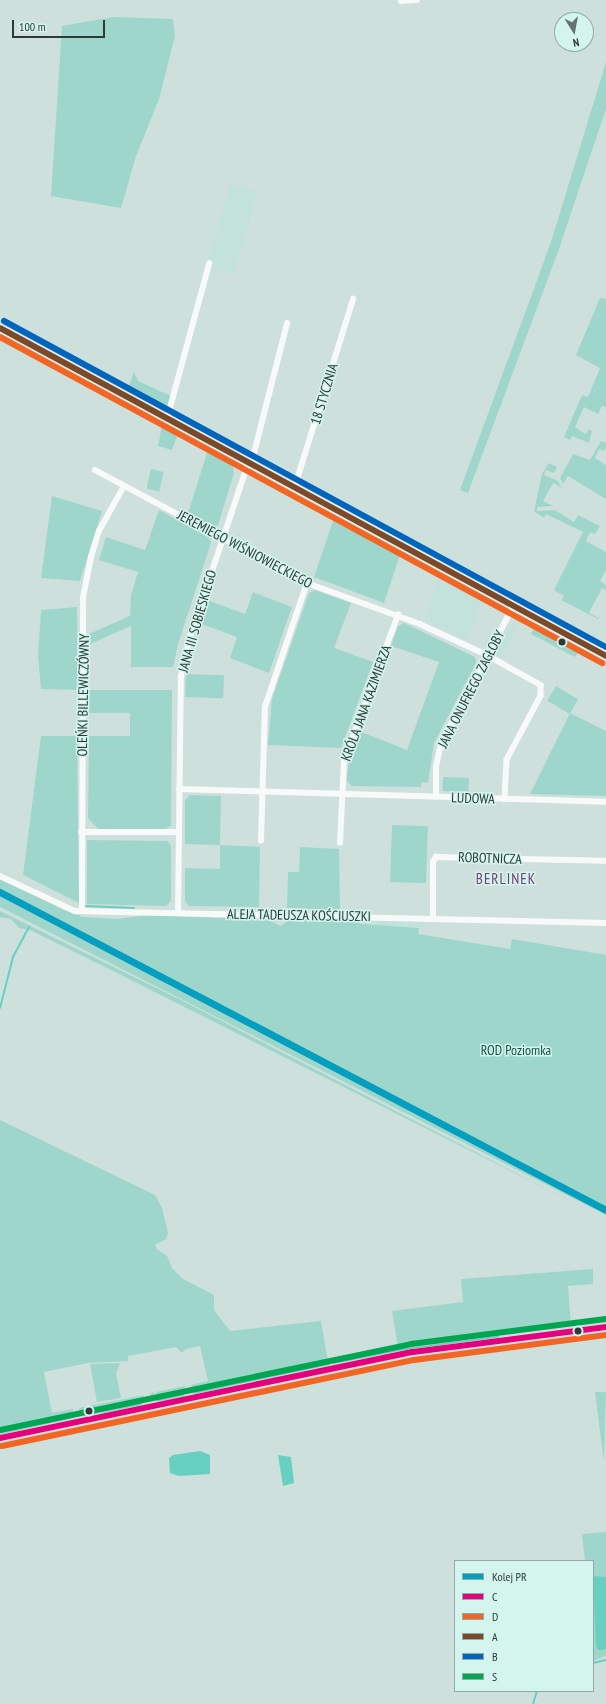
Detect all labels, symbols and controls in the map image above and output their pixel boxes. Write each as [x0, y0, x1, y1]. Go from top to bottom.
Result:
scale bar [14, 12, 107, 38]
north arrow [554, 12, 594, 52]
text: 100 m [19, 19, 46, 34]
text: N [572, 35, 580, 50]
street label: 18 STYCZNIA [307, 361, 341, 427]
street label: JEREMIEGO WIŚNIOWIECKIEGO [175, 506, 315, 592]
street label: JANA III SOBIESKIEGO [174, 568, 220, 674]
street label: JANA ONUFREGO ZAGŁOBY [434, 627, 508, 751]
street label: OLEŃKI BILLEWICZÓWNY [74, 633, 92, 757]
unlabelled marker [557, 637, 567, 647]
street label: KRÓLA JANA KAZIMIERZA [337, 642, 395, 764]
street label: LUDOWA [451, 789, 495, 807]
street label: ROBOTNICZA [458, 848, 522, 868]
district label: BERLINEK [476, 870, 536, 888]
street label: ALEJA TADEUSZA KOŚCIUSZKI [226, 905, 372, 925]
park label: ROD Poziomka [481, 1042, 551, 1058]
unlabelled marker [573, 1326, 583, 1336]
unlabelled marker [84, 1406, 94, 1416]
legend [454, 1560, 594, 1692]
text: Kolej PR [492, 1569, 527, 1584]
text: C [492, 1589, 498, 1604]
text: D [492, 1609, 498, 1624]
text: A [492, 1629, 498, 1644]
text: B [492, 1649, 498, 1664]
text: S [492, 1669, 497, 1684]

